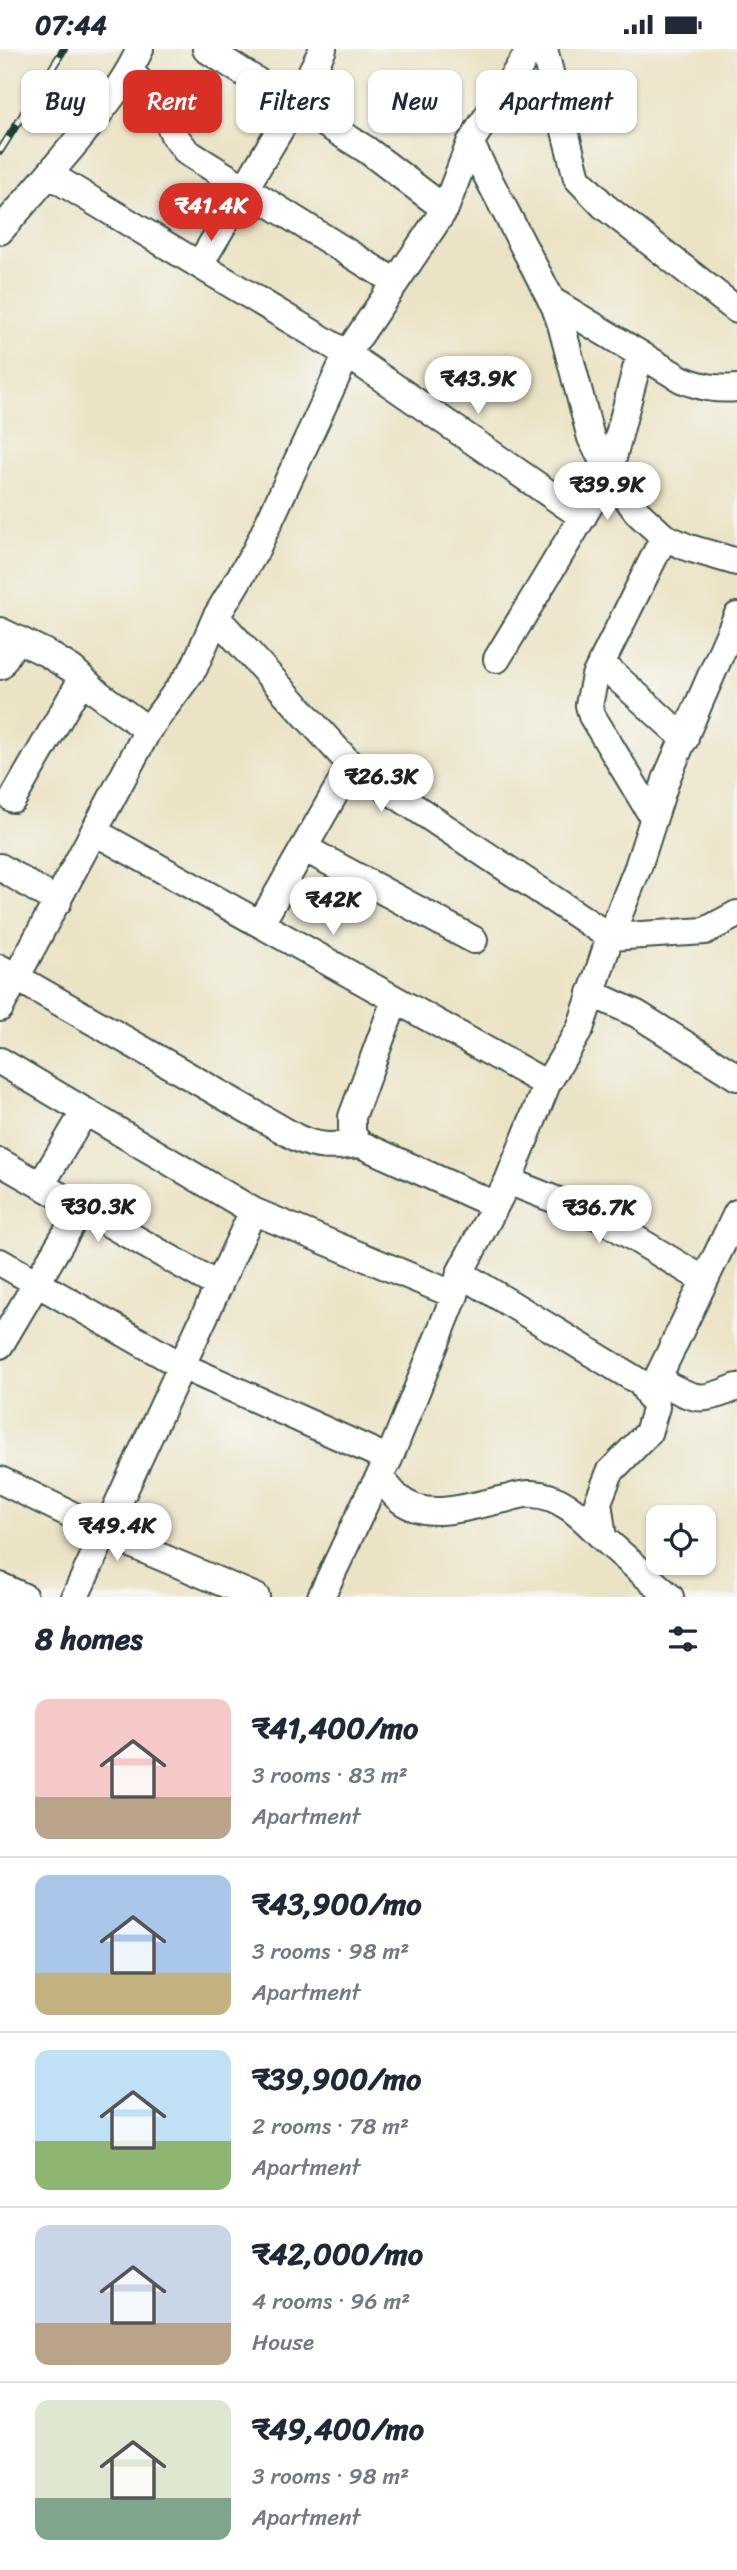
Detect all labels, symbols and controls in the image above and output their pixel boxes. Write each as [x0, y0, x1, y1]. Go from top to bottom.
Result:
text: 07:44 [35, 2, 107, 48]
chip: Buy [21, 70, 109, 133]
chip: Rent [123, 70, 222, 133]
chip: Filters [236, 70, 354, 133]
chip: New [368, 70, 462, 133]
chip: Apartment [476, 70, 637, 133]
pin: ₹41.4K [154, 183, 268, 243]
text: ₹41.4K [175, 185, 247, 226]
pin: ₹43.9K [421, 357, 535, 416]
text: ₹43.9K [441, 358, 515, 399]
pin: ₹39.9K [550, 463, 664, 522]
text: ₹39.9K [570, 464, 644, 505]
pin: ₹26.3K [324, 755, 438, 814]
text: ₹26.3K [345, 756, 417, 797]
pin: ₹42K [292, 877, 374, 937]
text: ₹42K [306, 879, 360, 920]
pin: ₹30.3K [41, 1185, 155, 1244]
pin: ₹36.7K [542, 1185, 656, 1245]
text: ₹30.3K [61, 1186, 135, 1227]
text: ₹36.7K [563, 1187, 635, 1228]
pin: ₹49.4K [60, 1503, 174, 1563]
text: ₹49.4K [79, 1505, 155, 1546]
map controls [646, 1505, 716, 1575]
button: locate [646, 1505, 716, 1575]
text: 8 homes [35, 1612, 143, 1666]
icon: filters [664, 1620, 702, 1658]
text: ₹41,400/mo [252, 1701, 418, 1755]
icon: home [91, 1727, 175, 1811]
text: 3 rooms · 83 m² [252, 1755, 408, 1796]
text: Apartment [252, 1796, 361, 1837]
text: ₹43,900/mo [252, 1877, 422, 1931]
icon: home [91, 1903, 175, 1987]
text: 3 rooms · 98 m² [252, 1931, 409, 1972]
text: Apartment [252, 1972, 361, 2013]
text: ₹39,900/mo [252, 2052, 421, 2106]
icon: home [91, 2078, 175, 2162]
text: 2 rooms · 78 m² [252, 2106, 409, 2147]
text: Apartment [252, 2147, 361, 2188]
text: ₹42,000/mo [252, 2227, 423, 2281]
icon: home [91, 2253, 175, 2337]
text: 4 rooms · 96 m² [252, 2281, 410, 2322]
text: House [252, 2322, 314, 2363]
text: ₹49,400/mo [252, 2402, 424, 2456]
icon: home [91, 2428, 175, 2512]
text: 3 rooms · 98 m² [252, 2456, 409, 2497]
text: Apartment [252, 2497, 361, 2538]

